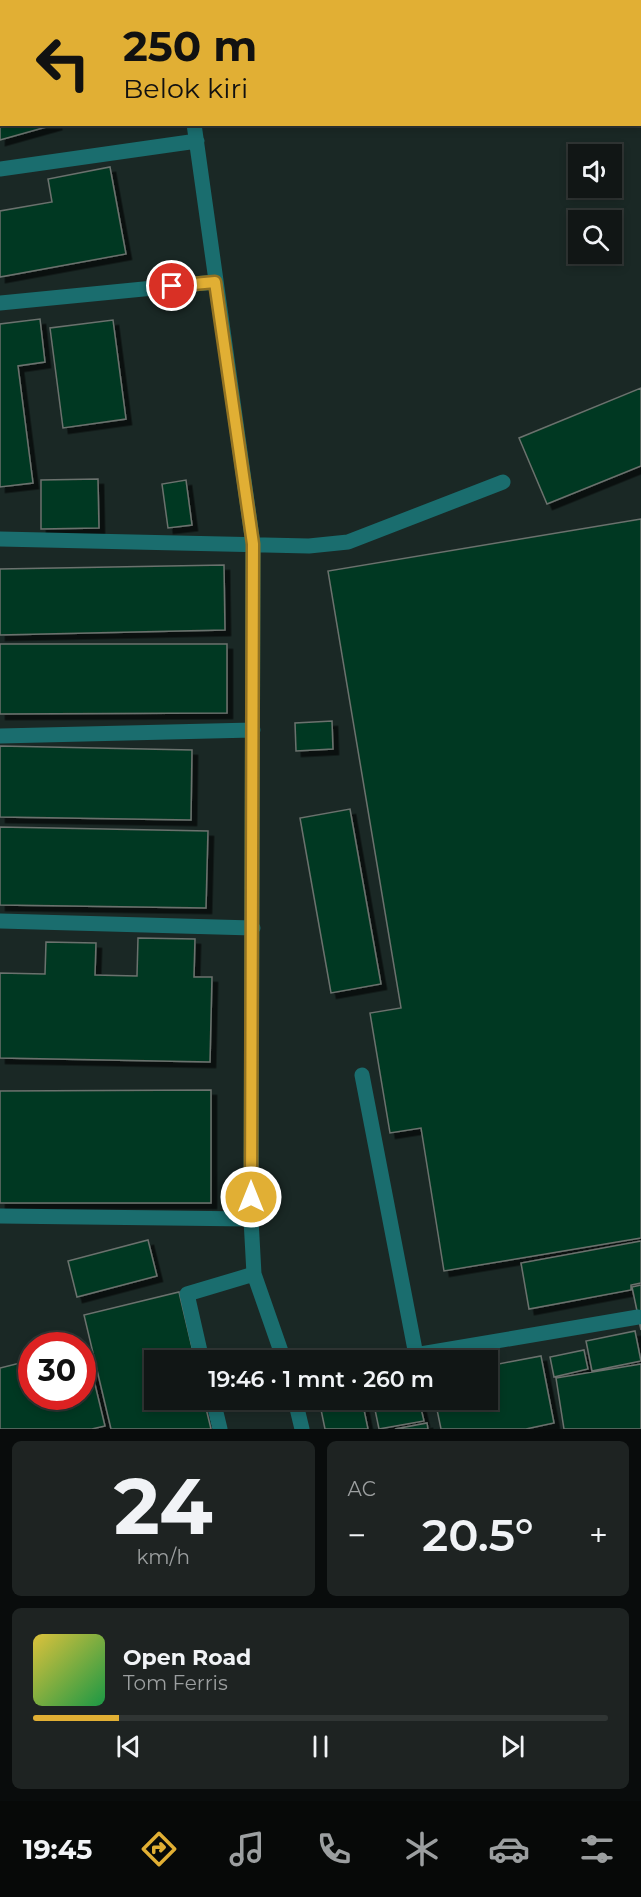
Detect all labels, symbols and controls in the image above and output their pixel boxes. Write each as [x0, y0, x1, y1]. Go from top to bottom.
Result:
text: 250 m [123, 20, 257, 72]
icon: left [24, 24, 102, 102]
text: Belok kiri [123, 72, 248, 105]
map controls [568, 144, 622, 264]
button: sound [568, 144, 622, 198]
button: search [568, 210, 622, 264]
pin [146, 260, 197, 311]
icon: arrive [155, 269, 188, 302]
position arrow [219, 1165, 283, 1229]
speed limit sign: 30 [18, 1332, 96, 1410]
text: 19:46 · 1 mnt · 260 m [208, 1366, 434, 1393]
text: 24 [114, 1458, 213, 1554]
text: AC [348, 1477, 376, 1501]
text: 20.5° [422, 1507, 534, 1562]
text: − [348, 1515, 366, 1555]
text: + [589, 1515, 608, 1555]
text: km/h [137, 1545, 190, 1569]
text: Open Road [123, 1644, 251, 1671]
text: Tom Ferris [123, 1671, 228, 1695]
icon: previous [112, 1730, 145, 1763]
icon: pause [304, 1730, 337, 1763]
icon: next [496, 1730, 529, 1763]
icon: directions [138, 1828, 180, 1870]
icon: music [226, 1828, 268, 1870]
icon: phone [313, 1828, 355, 1870]
icon: climate [401, 1828, 443, 1870]
icon: car [488, 1828, 530, 1870]
icon: filters [576, 1828, 618, 1870]
text: 19:45 [23, 1833, 92, 1866]

